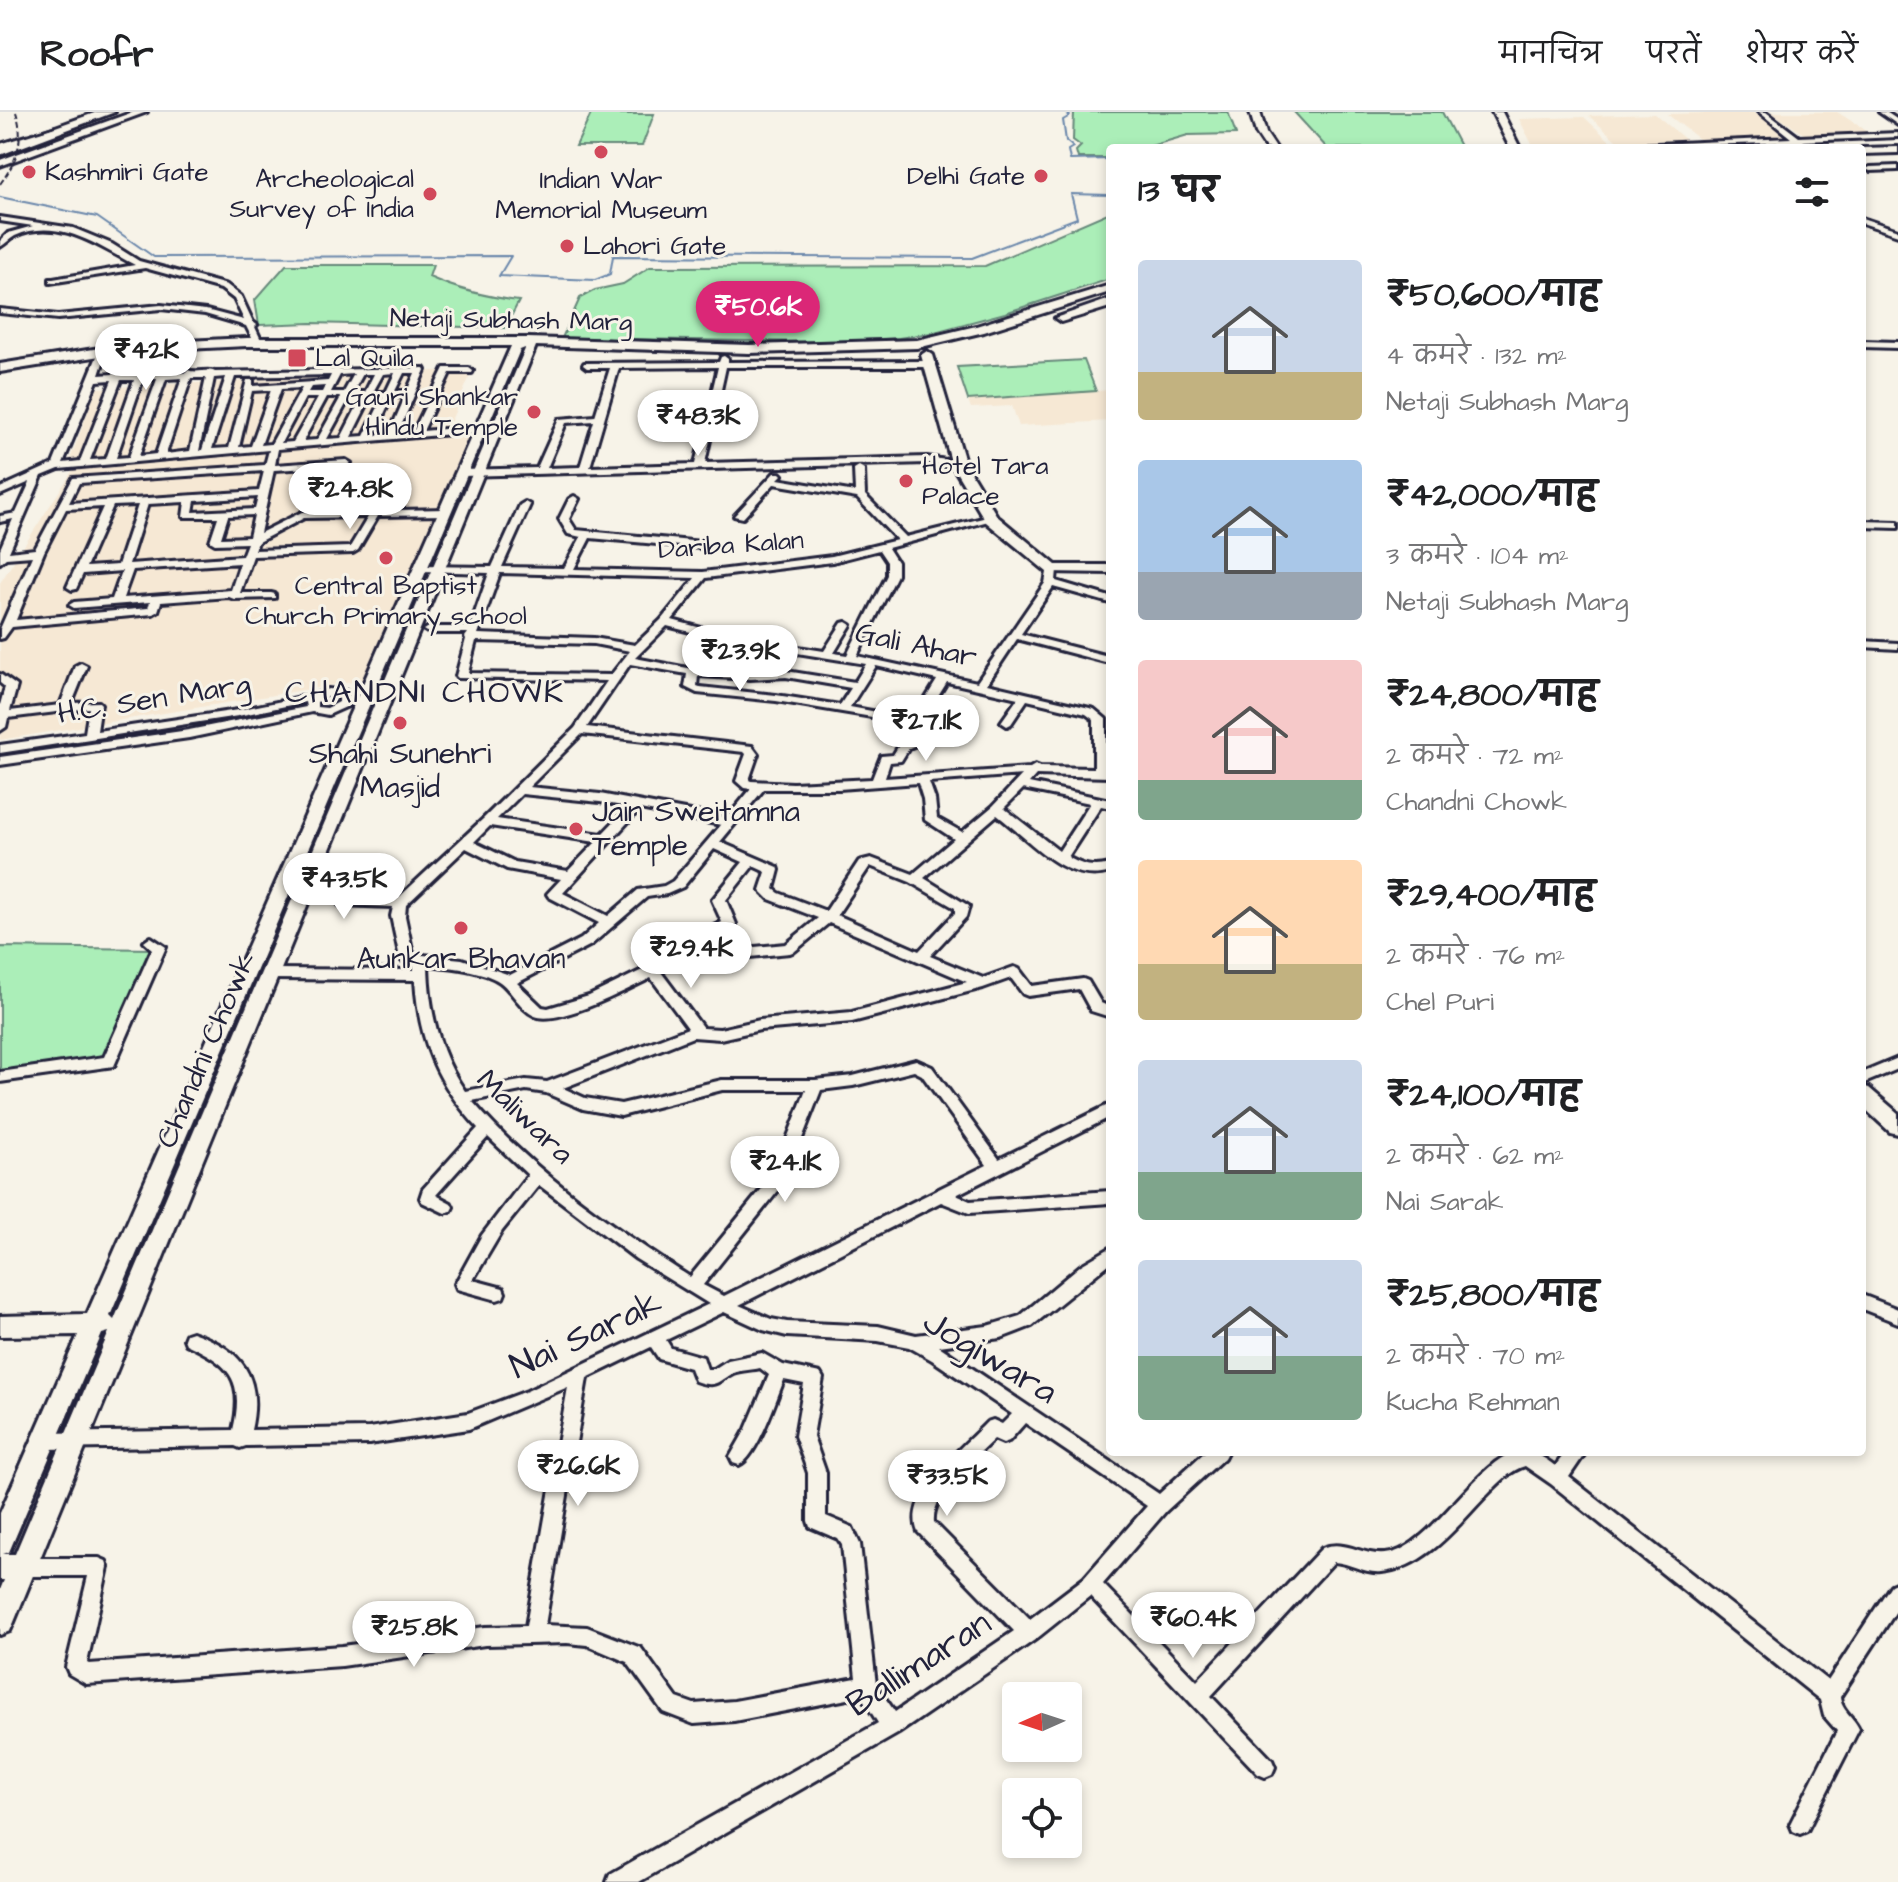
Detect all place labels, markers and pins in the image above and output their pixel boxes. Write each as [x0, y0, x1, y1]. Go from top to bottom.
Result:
marker: Indian War Memorial Museum [592, 143, 610, 161]
place label: Kashmiri Gate [45, 154, 209, 190]
place label: Delhi Gate [907, 158, 1025, 194]
place label: Archeological Survey of India [230, 161, 414, 229]
place label: Indian War Memorial Museum [495, 162, 708, 228]
marker: Kashmiri Gate [20, 163, 38, 181]
marker: Delhi Gate [1032, 167, 1050, 185]
marker: Archeological Survey of India [421, 185, 439, 203]
place label: Lahori Gate [583, 228, 726, 264]
marker: Lahori Gate [558, 237, 576, 255]
pin: ₹50.6K [693, 281, 823, 349]
pin: ₹42K [99, 324, 193, 392]
place label: Lal Quila [315, 340, 414, 376]
marker: Lal Quila [286, 347, 308, 369]
place label: Gauri Shankar Hindu Temple [346, 379, 518, 445]
pin: ₹48.3K [633, 390, 763, 458]
marker: Gauri Shankar Hindu Temple [525, 403, 543, 421]
place label: Hotel Tara Palace [922, 448, 1048, 514]
pin: ₹24.8K [285, 463, 415, 531]
marker: Hotel Tara Palace [897, 472, 915, 490]
marker: Central Baptist Church Primary school [377, 549, 395, 567]
place label: Central Baptist Church Primary school [245, 568, 527, 636]
pin: ₹23.9K [675, 625, 805, 693]
pin: ₹27.1K [861, 695, 991, 763]
marker: Shahi Sunehri Masjid [391, 714, 409, 732]
place label: Shahi Sunehri Masjid [309, 733, 492, 809]
place label: Jain Sweitamna Temple [592, 791, 800, 867]
marker: Jain Sweitamna Temple [567, 820, 585, 838]
pin: ₹43.5K [279, 853, 409, 921]
marker: Aunkar Bhavan [452, 919, 470, 937]
pin: ₹29.4K [626, 922, 756, 990]
place label: Aunkar Bhavan [357, 938, 565, 980]
pin: ₹24.1K [720, 1136, 850, 1204]
pin: ₹26.6K [513, 1440, 643, 1508]
pin: ₹33.5K [882, 1450, 1012, 1518]
pin: ₹60.4K [1128, 1592, 1258, 1660]
pin: ₹25.8K [349, 1601, 479, 1669]

